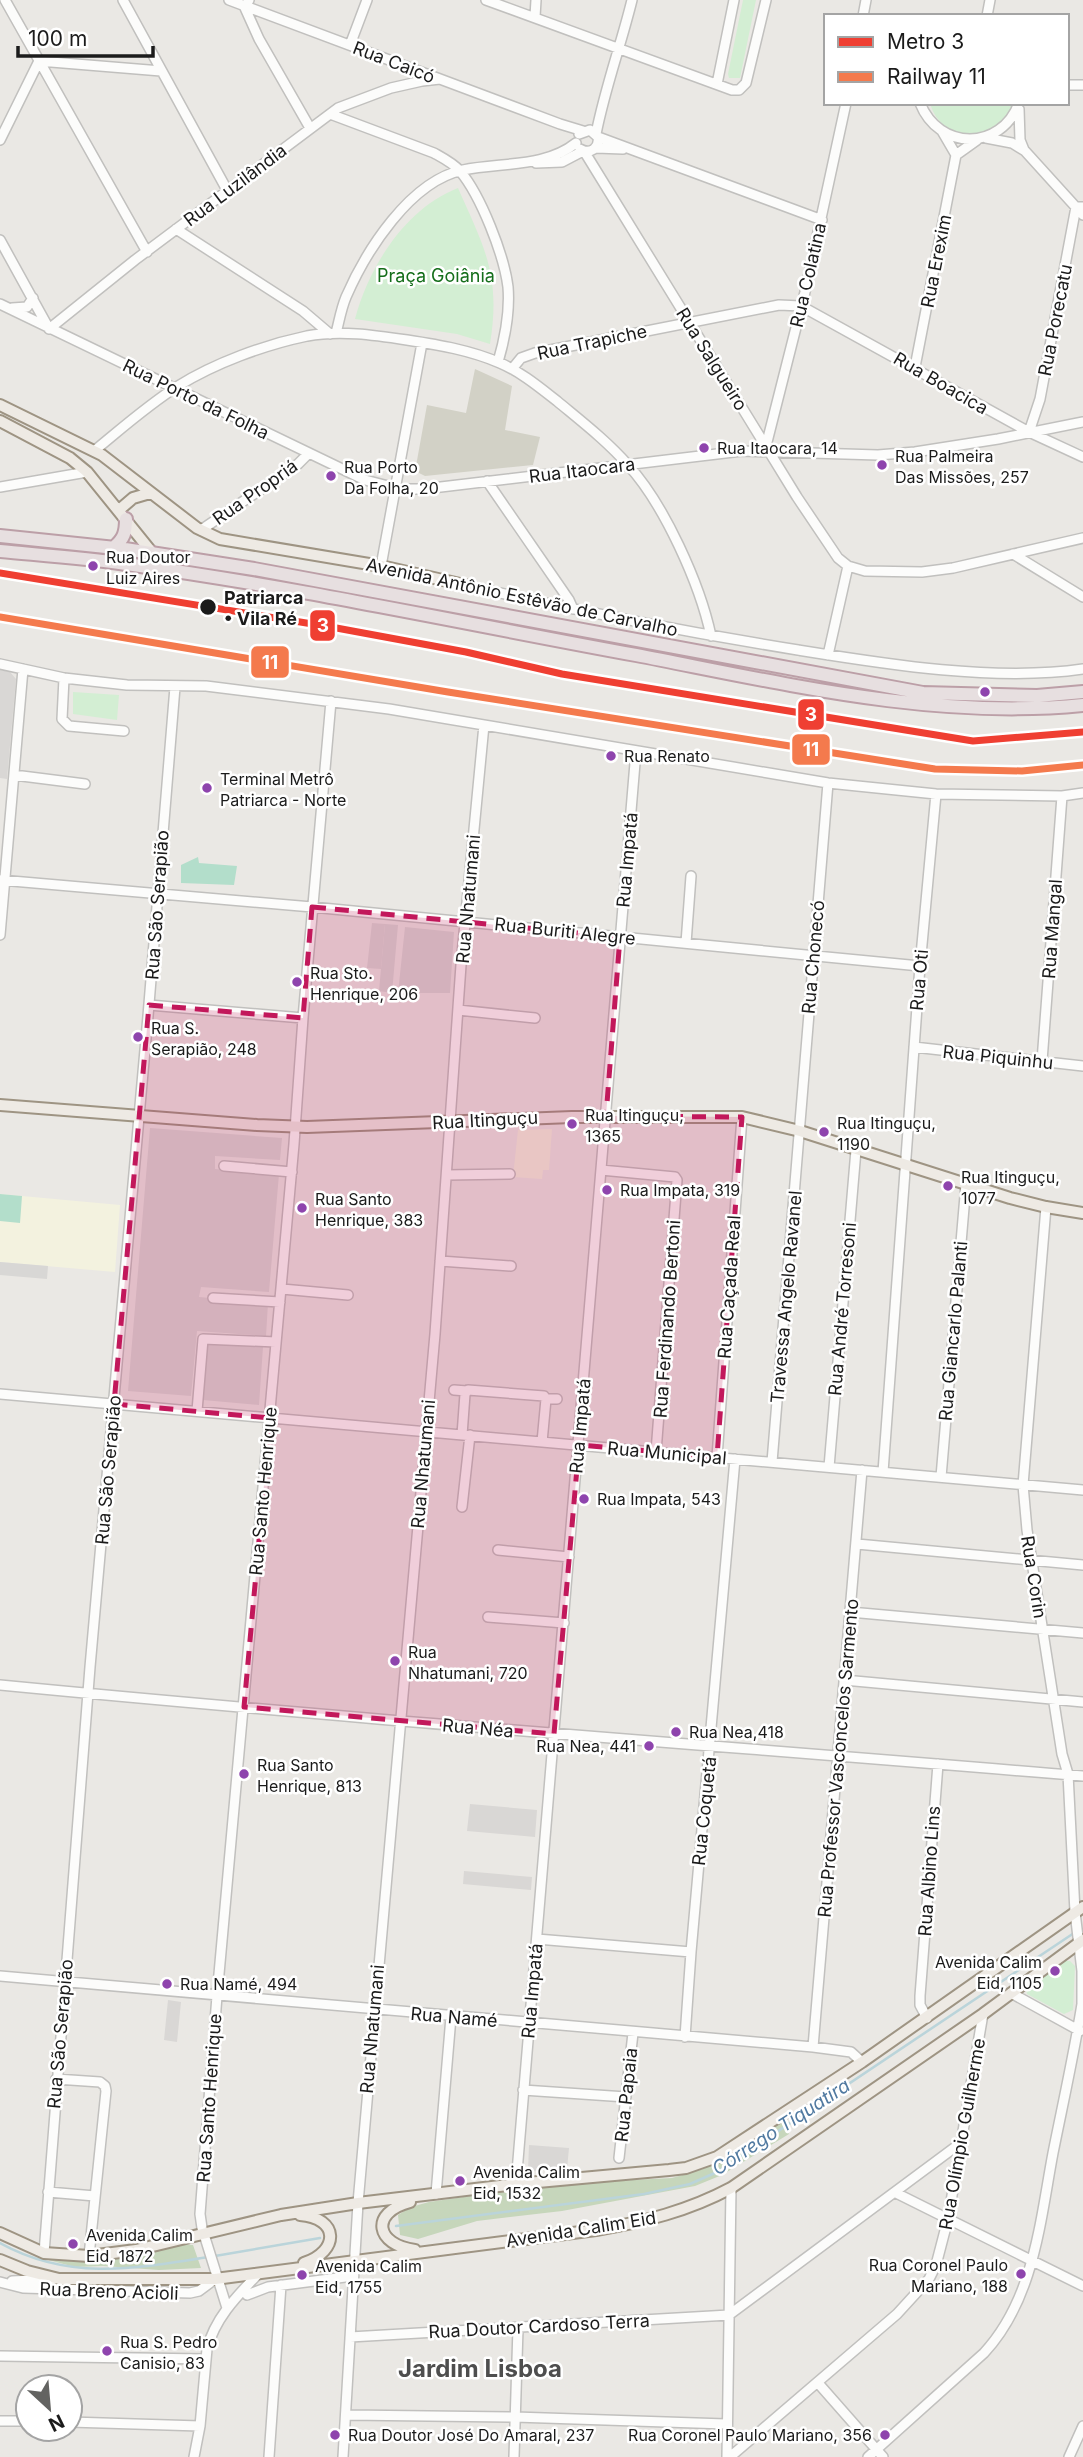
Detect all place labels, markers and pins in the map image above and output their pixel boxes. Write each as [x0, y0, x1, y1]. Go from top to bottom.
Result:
place label: Rua Itaocara, 14 [717, 438, 838, 458]
marker: Rua Itaocara, 14 [697, 441, 711, 455]
place label: Rua Palmeira Das Missões, 257 [895, 446, 1029, 487]
place label: Rua Porto Da Folha, 20 [344, 457, 439, 498]
marker: Rua Palmeira Das Missões, 257 [875, 458, 889, 472]
marker: Rua Porto Da Folha, 20 [324, 469, 338, 483]
place label: Rua Doutor Luiz Aires [106, 547, 191, 588]
marker: Rua Doutor Luiz Aires [86, 559, 100, 573]
place label: Patriarca • Vila Ré [224, 587, 303, 629]
marker: Patriarca • Vila Ré [198, 597, 218, 617]
unlabelled marker [978, 685, 992, 699]
place label: Rua Renato [624, 746, 710, 766]
marker: Rua Renato [604, 749, 618, 763]
place label: Terminal Metrô Patriarca - Norte [220, 769, 346, 810]
marker: Terminal Metrô Patriarca - Norte [200, 781, 214, 795]
place label: Rua Sto. Henrique, 206 [310, 963, 418, 1004]
marker: Rua Sto. Henrique, 206 [290, 975, 304, 989]
place label: Rua S. Serapião, 248 [151, 1018, 257, 1059]
marker: Rua S. Serapião, 248 [131, 1030, 145, 1044]
place label: Rua Itinguçu, 1365 [585, 1105, 684, 1146]
place label: Rua Itinguçu, 1190 [837, 1113, 936, 1154]
marker: Rua Itinguçu, 1365 [565, 1117, 579, 1131]
marker: Rua Itinguçu, 1190 [817, 1125, 831, 1139]
place label: Rua Itinguçu, 1077 [961, 1167, 1060, 1208]
marker: Rua Itinguçu, 1077 [941, 1179, 955, 1193]
place label: Rua Impata, 319 [620, 1180, 740, 1200]
marker: Rua Impata, 319 [600, 1183, 614, 1197]
place label: Rua Santo Henrique, 383 [315, 1189, 423, 1230]
marker: Rua Santo Henrique, 383 [295, 1201, 309, 1215]
place label: Rua Impata, 543 [597, 1489, 721, 1509]
marker: Rua Impata, 543 [577, 1492, 591, 1506]
place label: Rua Nhatumani, 720 [408, 1642, 528, 1683]
marker: Rua Nhatumani, 720 [388, 1654, 402, 1668]
place label: Rua Nea,418 [689, 1722, 784, 1742]
marker: Rua Nea,418 [669, 1725, 683, 1739]
place label: Rua Nea, 441 [536, 1736, 636, 1756]
marker: Rua Nea, 441 [642, 1739, 656, 1753]
place label: Rua Santo Henrique, 813 [257, 1755, 362, 1796]
marker: Rua Santo Henrique, 813 [237, 1767, 251, 1781]
place label: Avenida Calim Eid, 1105 [935, 1952, 1042, 1993]
marker: Avenida Calim Eid, 1105 [1048, 1964, 1062, 1978]
place label: Rua Namé, 494 [180, 1974, 297, 1994]
marker: Rua Namé, 494 [160, 1977, 174, 1991]
place label: Avenida Calim Eid, 1532 [473, 2162, 580, 2203]
marker: Avenida Calim Eid, 1532 [453, 2174, 467, 2188]
place label: Avenida Calim Eid, 1872 [86, 2225, 193, 2266]
marker: Avenida Calim Eid, 1872 [66, 2237, 80, 2251]
place label: Rua Coronel Paulo Mariano, 188 [869, 2255, 1008, 2296]
place label: Avenida Calim Eid, 1755 [315, 2256, 422, 2297]
marker: Rua Coronel Paulo Mariano, 188 [1014, 2267, 1028, 2281]
marker: Avenida Calim Eid, 1755 [295, 2268, 309, 2282]
place label: Rua S. Pedro Canisio, 83 [120, 2332, 217, 2373]
marker: Rua S. Pedro Canisio, 83 [100, 2344, 114, 2358]
place label: Rua Doutor José Do Amaral, 237 [348, 2425, 594, 2445]
place label: Rua Coronel Paulo Mariano, 356 [628, 2425, 872, 2445]
marker: Rua Doutor José Do Amaral, 237 [328, 2428, 342, 2442]
marker: Rua Coronel Paulo Mariano, 356 [878, 2428, 892, 2442]

